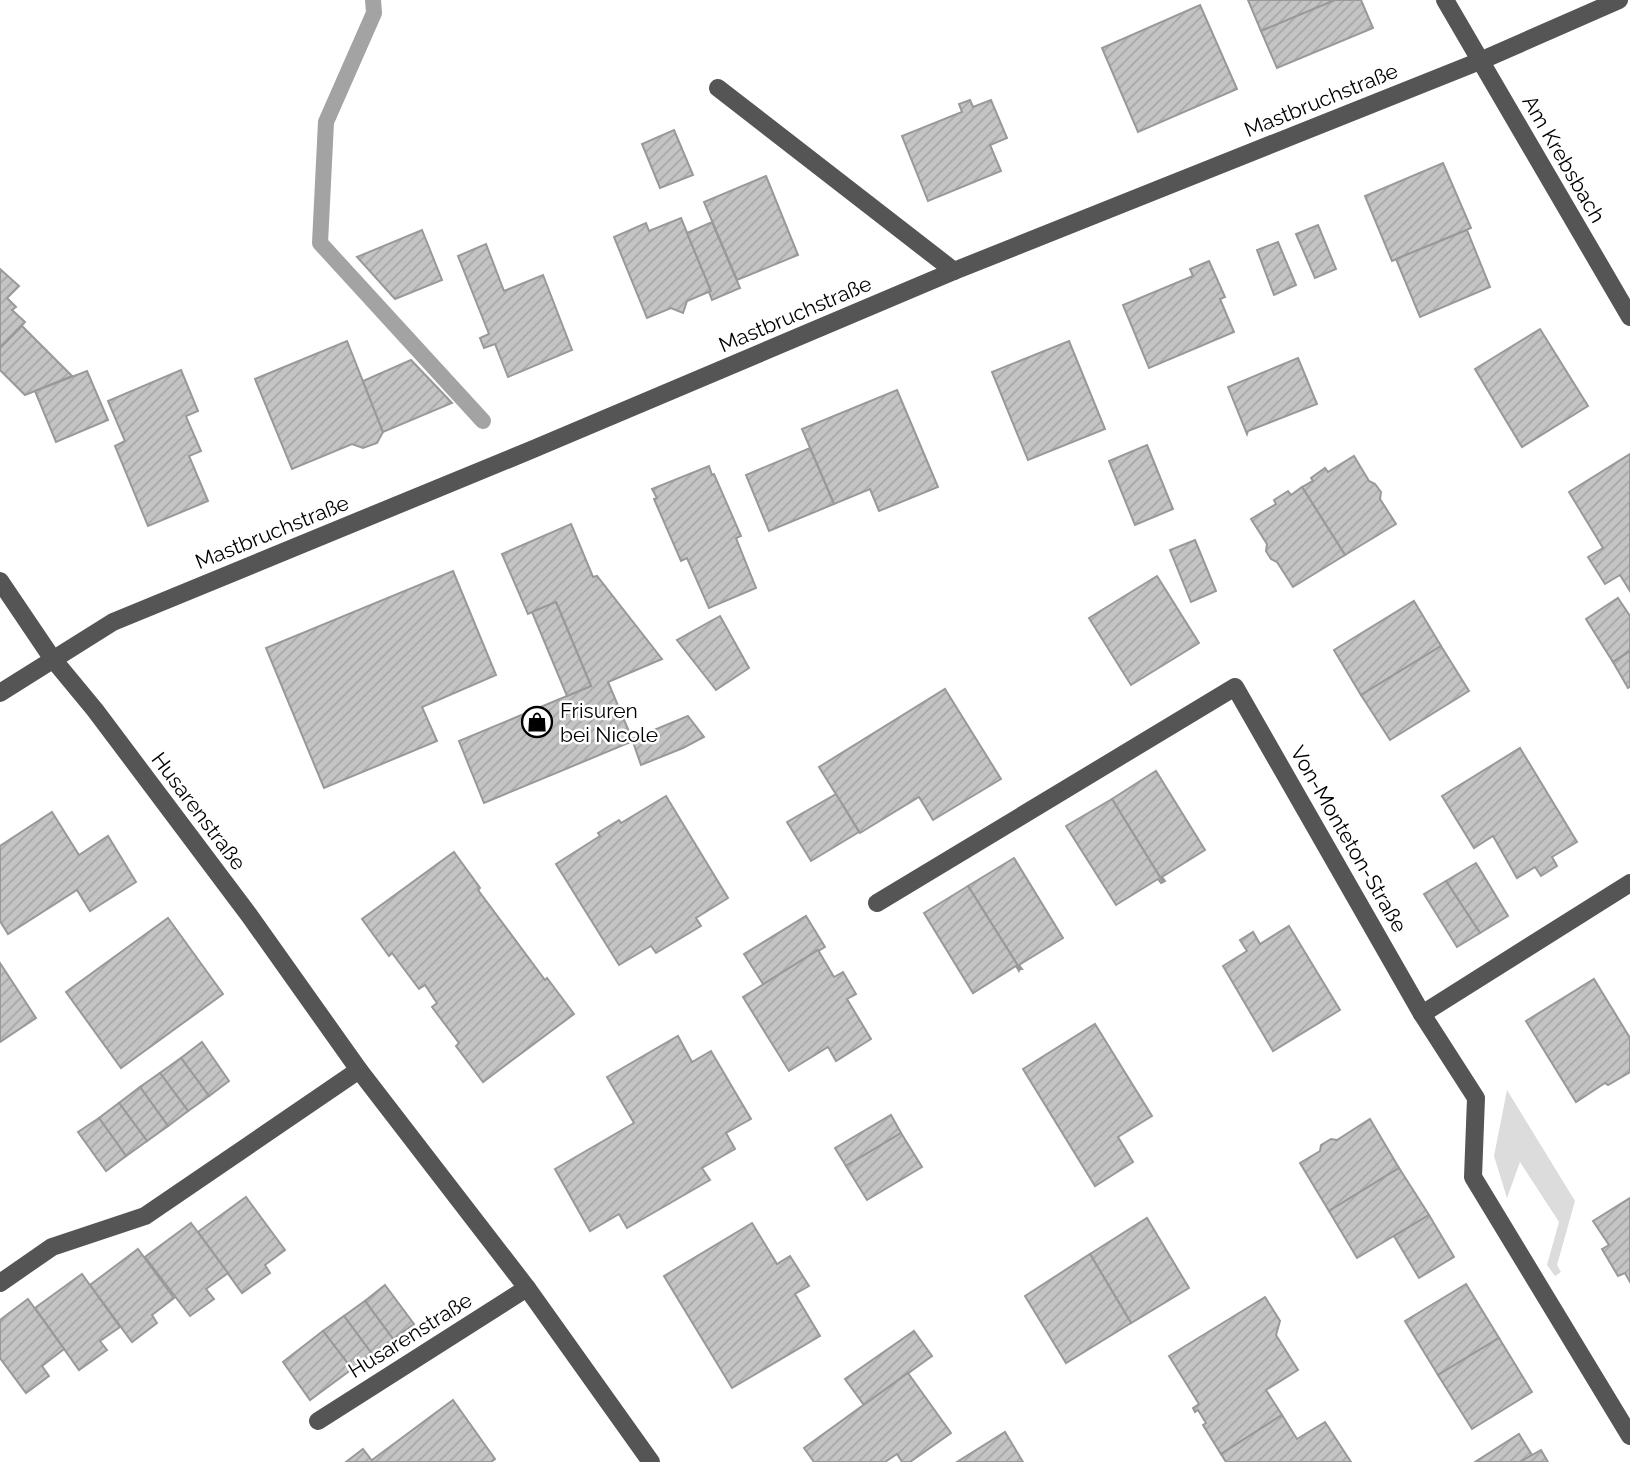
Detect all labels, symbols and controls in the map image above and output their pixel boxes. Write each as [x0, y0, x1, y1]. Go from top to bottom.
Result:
street label: Mastbruchstraße [1241, 58, 1401, 142]
street label: Am Krebsbach [1517, 91, 1611, 227]
street label: Mastbruchstraße [715, 271, 875, 357]
street label: Mastbruchstraße [192, 490, 352, 574]
place label: Frisuren bei Nicole [560, 698, 658, 747]
shop icon: Frisuren bei Nicole [520, 705, 554, 739]
street label: Von-Monteton-Straße [1285, 741, 1413, 937]
street label: Husarenstraße [147, 747, 251, 875]
street label: Husarenstraße [344, 1287, 476, 1383]

